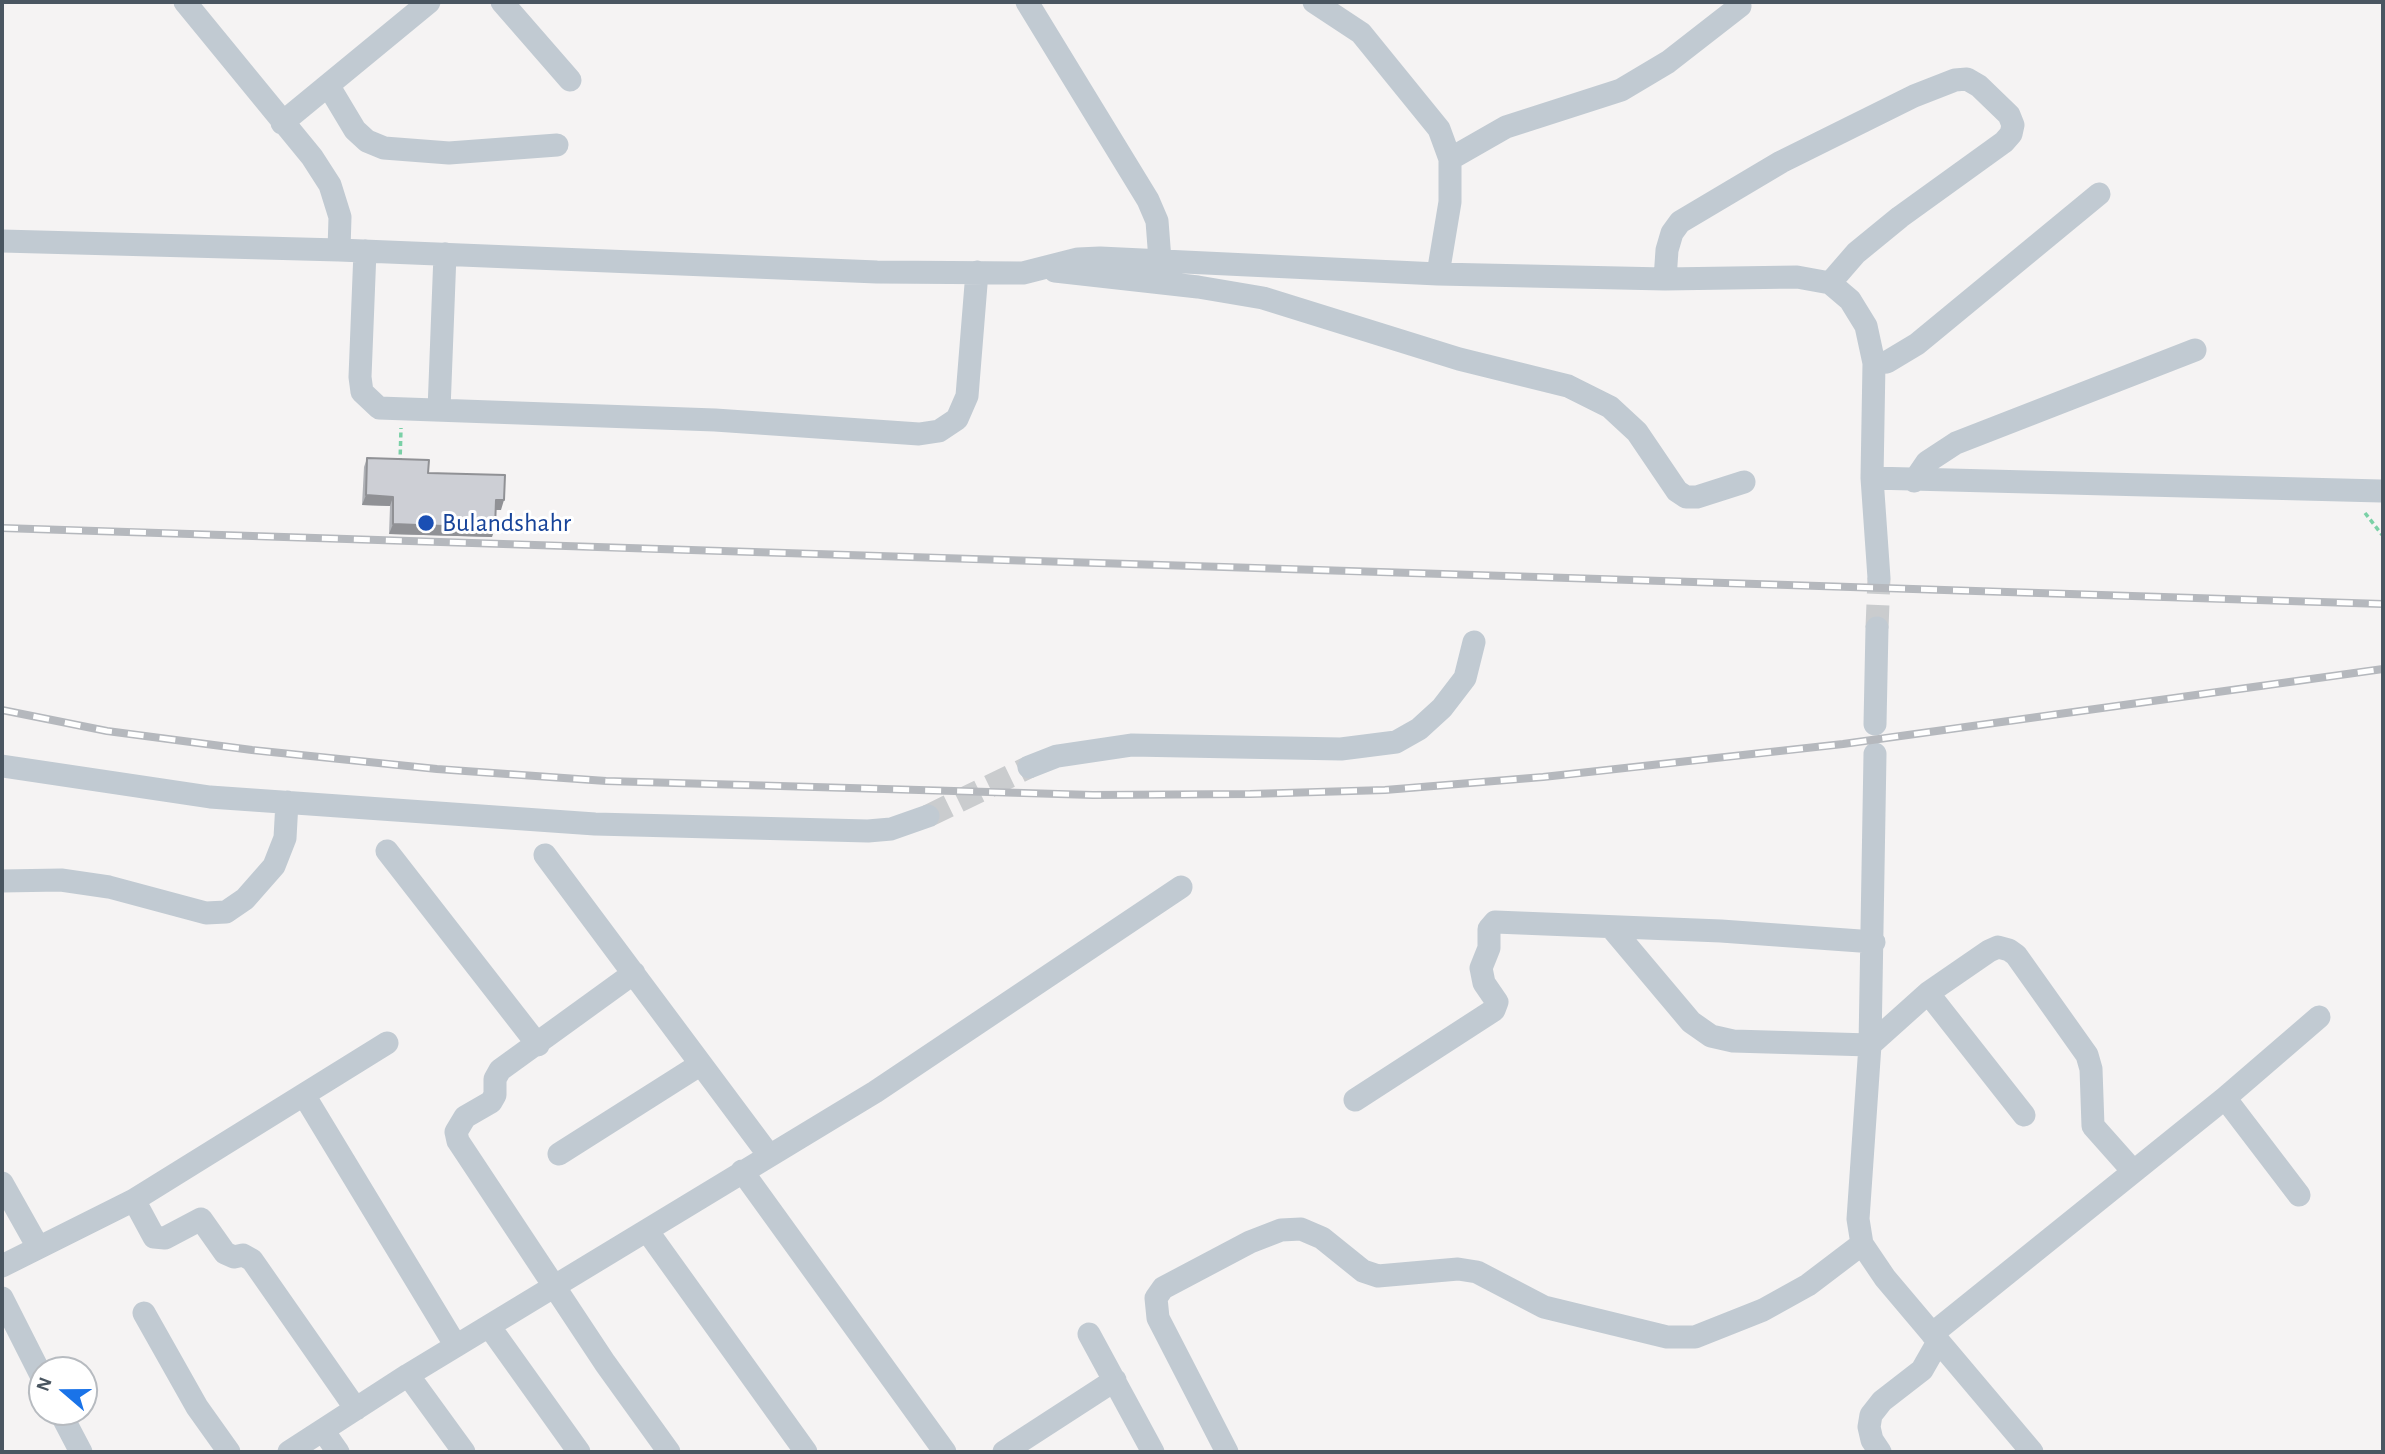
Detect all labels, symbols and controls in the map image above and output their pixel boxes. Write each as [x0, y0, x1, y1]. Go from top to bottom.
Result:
place label: Bulandshahr [442, 507, 571, 539]
marker: Bulandshahr [416, 513, 436, 533]
north arrow [28, 1356, 98, 1426]
text: N [33, 1375, 56, 1394]

